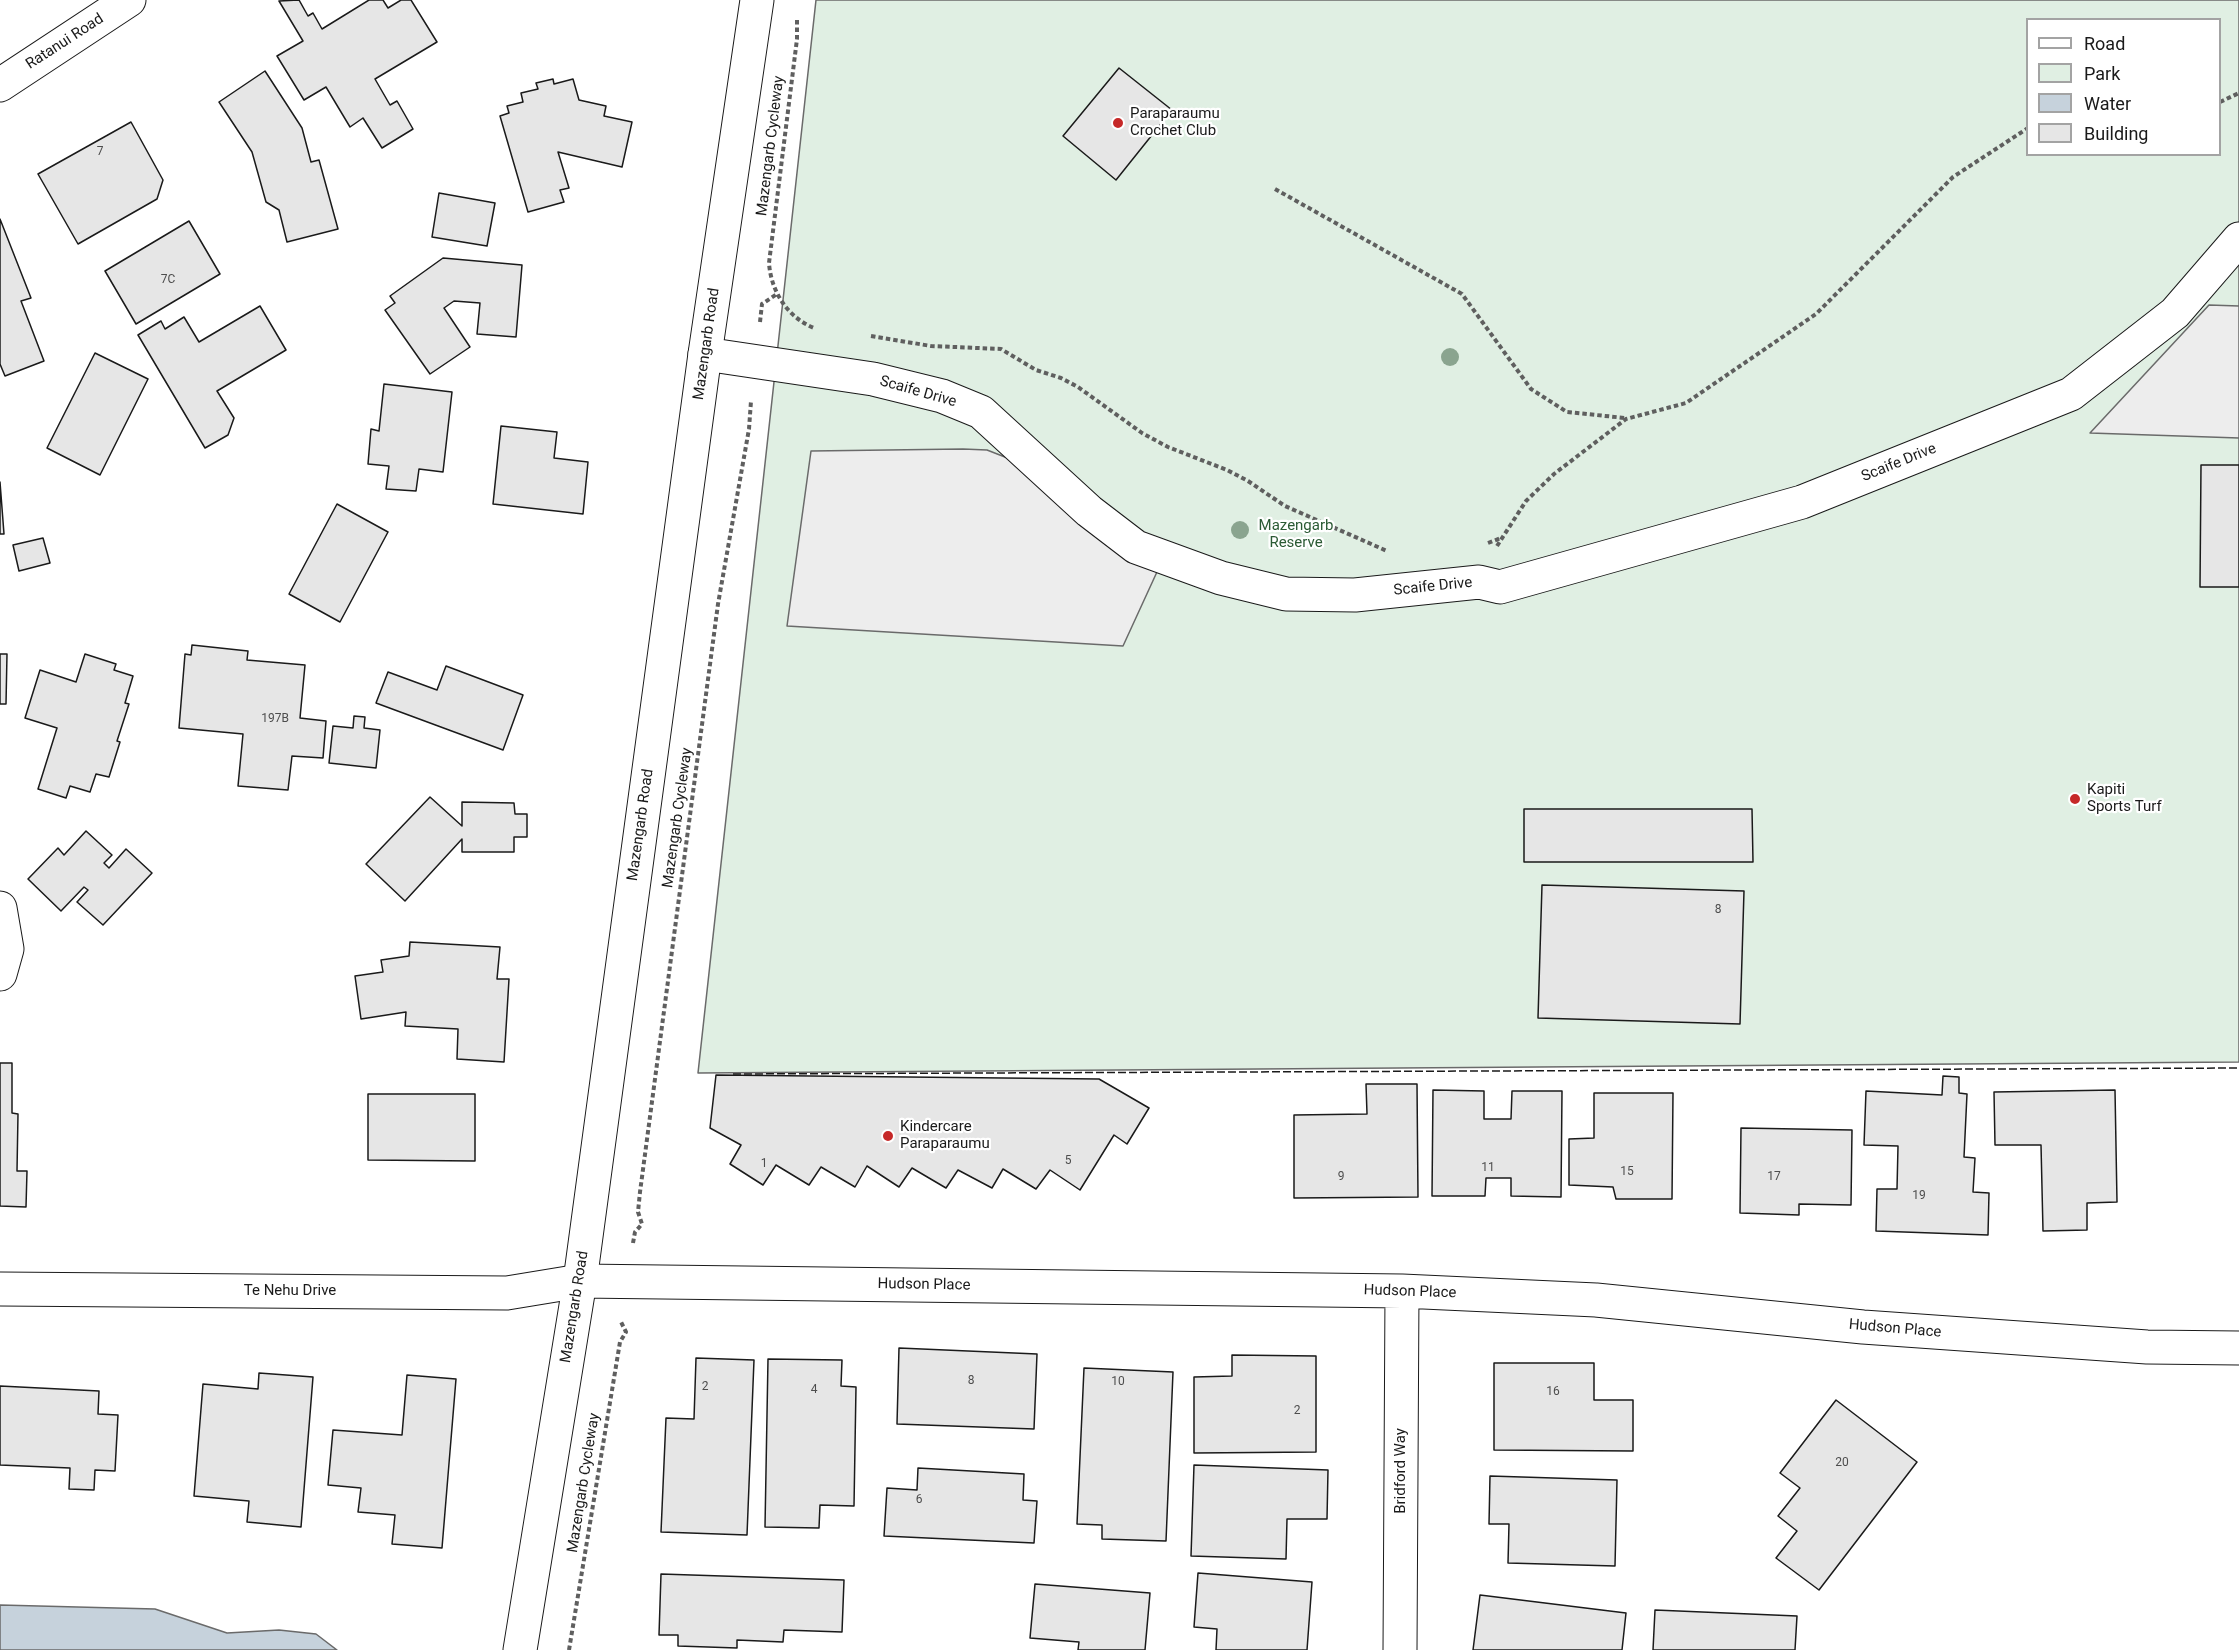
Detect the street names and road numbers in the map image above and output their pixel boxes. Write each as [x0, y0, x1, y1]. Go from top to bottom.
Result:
street label: Ratanui Road [23, 10, 107, 74]
street label: Mazengarb Cycleway [753, 75, 789, 217]
street label: Mazengarb Road [690, 287, 724, 401]
street label: Scaife Drive [878, 372, 958, 412]
street label: Scaife Drive [1859, 440, 1939, 486]
street label: Scaife Drive [1393, 574, 1473, 600]
street label: Mazengarb Cycleway [659, 747, 697, 889]
street label: Mazengarb Road [624, 768, 658, 882]
street label: Mazengarb Road [557, 1250, 593, 1364]
street label: Hudson Place [877, 1275, 971, 1295]
street label: Hudson Place [1363, 1281, 1457, 1303]
street label: Te Nehu Drive [244, 1282, 336, 1300]
street label: Hudson Place [1848, 1316, 1942, 1342]
street label: Mazengarb Cycleway [564, 1412, 604, 1554]
street label: Bridford Way [1392, 1428, 1410, 1514]

